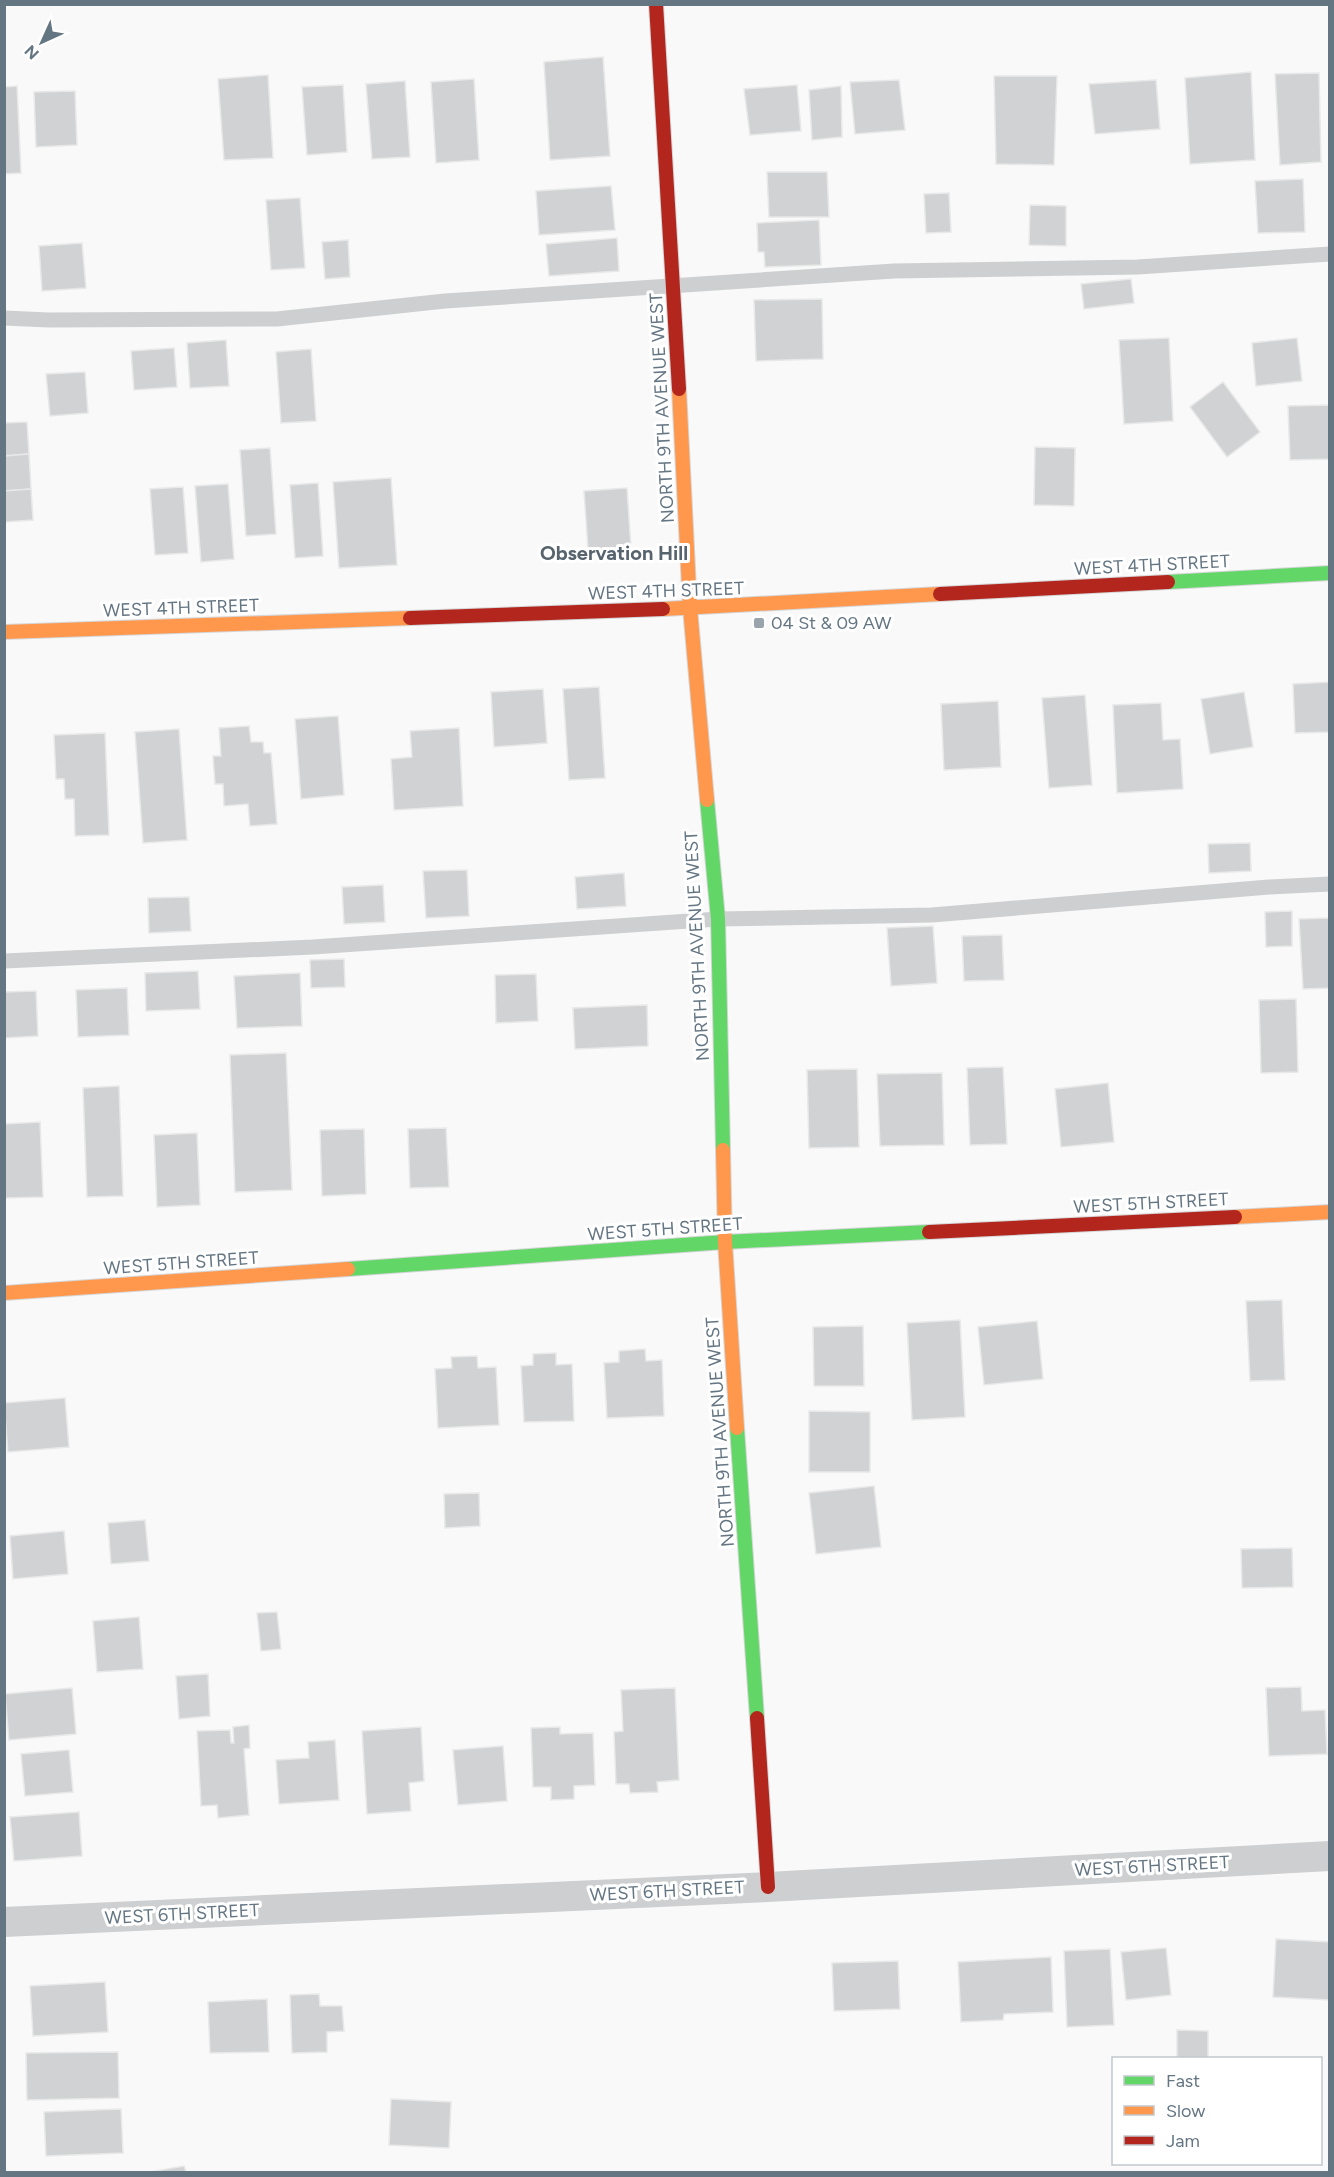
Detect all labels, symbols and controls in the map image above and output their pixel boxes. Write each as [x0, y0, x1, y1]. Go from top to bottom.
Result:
north arrow [12, 12, 72, 72]
text: N [21, 41, 43, 63]
street label: NORTH 9TH AVENUE WEST [645, 292, 679, 524]
district label: Observation Hill [540, 541, 688, 565]
street label: WEST 4TH STREET [1074, 550, 1231, 580]
street label: WEST 4TH STREET [588, 577, 744, 605]
street label: WEST 4TH STREET [103, 594, 259, 622]
place label: 04 St & 09 AW [771, 612, 892, 634]
marker: 04 St & 09 AW [752, 616, 766, 630]
street label: NORTH 9TH AVENUE WEST [680, 830, 714, 1062]
street label: WEST 5TH STREET [1073, 1188, 1229, 1218]
street label: WEST 5TH STREET [587, 1213, 743, 1245]
street label: WEST 5TH STREET [103, 1247, 259, 1279]
street label: NORTH 9TH AVENUE WEST [701, 1316, 739, 1548]
street label: WEST 6TH STREET [1074, 1851, 1230, 1881]
street label: WEST 6TH STREET [589, 1876, 745, 1906]
street label: WEST 6TH STREET [104, 1899, 260, 1929]
legend [1112, 2057, 1322, 2165]
text: Fast [1166, 2070, 1200, 2092]
text: Slow [1166, 2100, 1205, 2122]
text: Jam [1166, 2130, 1200, 2152]

